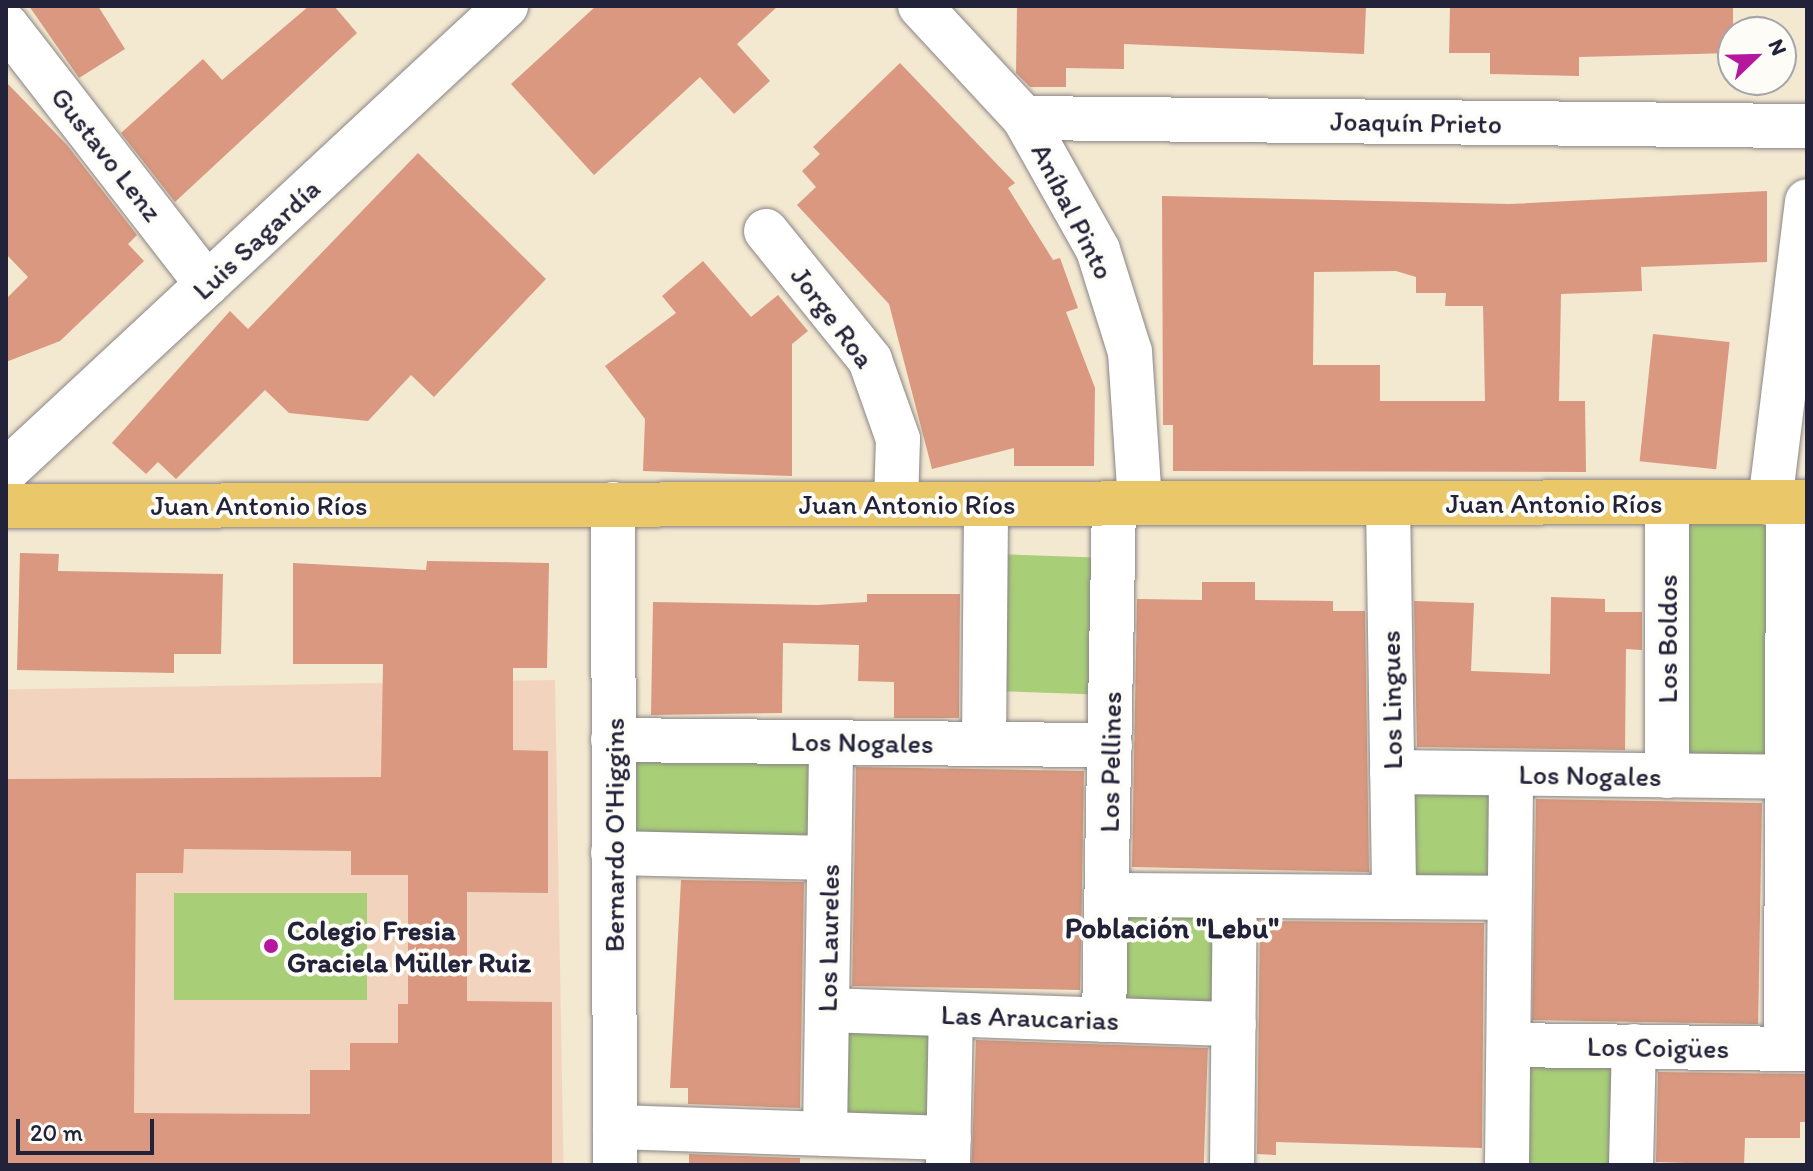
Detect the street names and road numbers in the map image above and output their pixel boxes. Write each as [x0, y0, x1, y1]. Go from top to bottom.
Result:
street label: Gustavo Lenz [44, 80, 170, 228]
street label: Joaquín Prieto [1330, 104, 1502, 140]
street label: Aníbal Pinto [1024, 137, 1122, 285]
street label: Luis Sagardía [186, 172, 326, 306]
street label: Jorge Roa [784, 260, 882, 374]
street label: Juan Antonio Ríos [1445, 486, 1663, 520]
street label: Juan Antonio Ríos [798, 487, 1016, 521]
street label: Juan Antonio Ríos [150, 488, 368, 522]
street label: Los Boldos [1650, 574, 1684, 704]
street label: Los Lingues [1373, 630, 1409, 770]
street label: Los Pellines [1092, 691, 1128, 833]
street label: Bernardo O'Higgins [597, 718, 631, 952]
street label: Los Nogales [790, 724, 934, 760]
street label: Los Nogales [1518, 757, 1662, 793]
street label: Los Laureles [810, 863, 846, 1013]
street label: Las Araucarias [940, 997, 1120, 1037]
street label: Los Coigües [1586, 1029, 1730, 1065]

